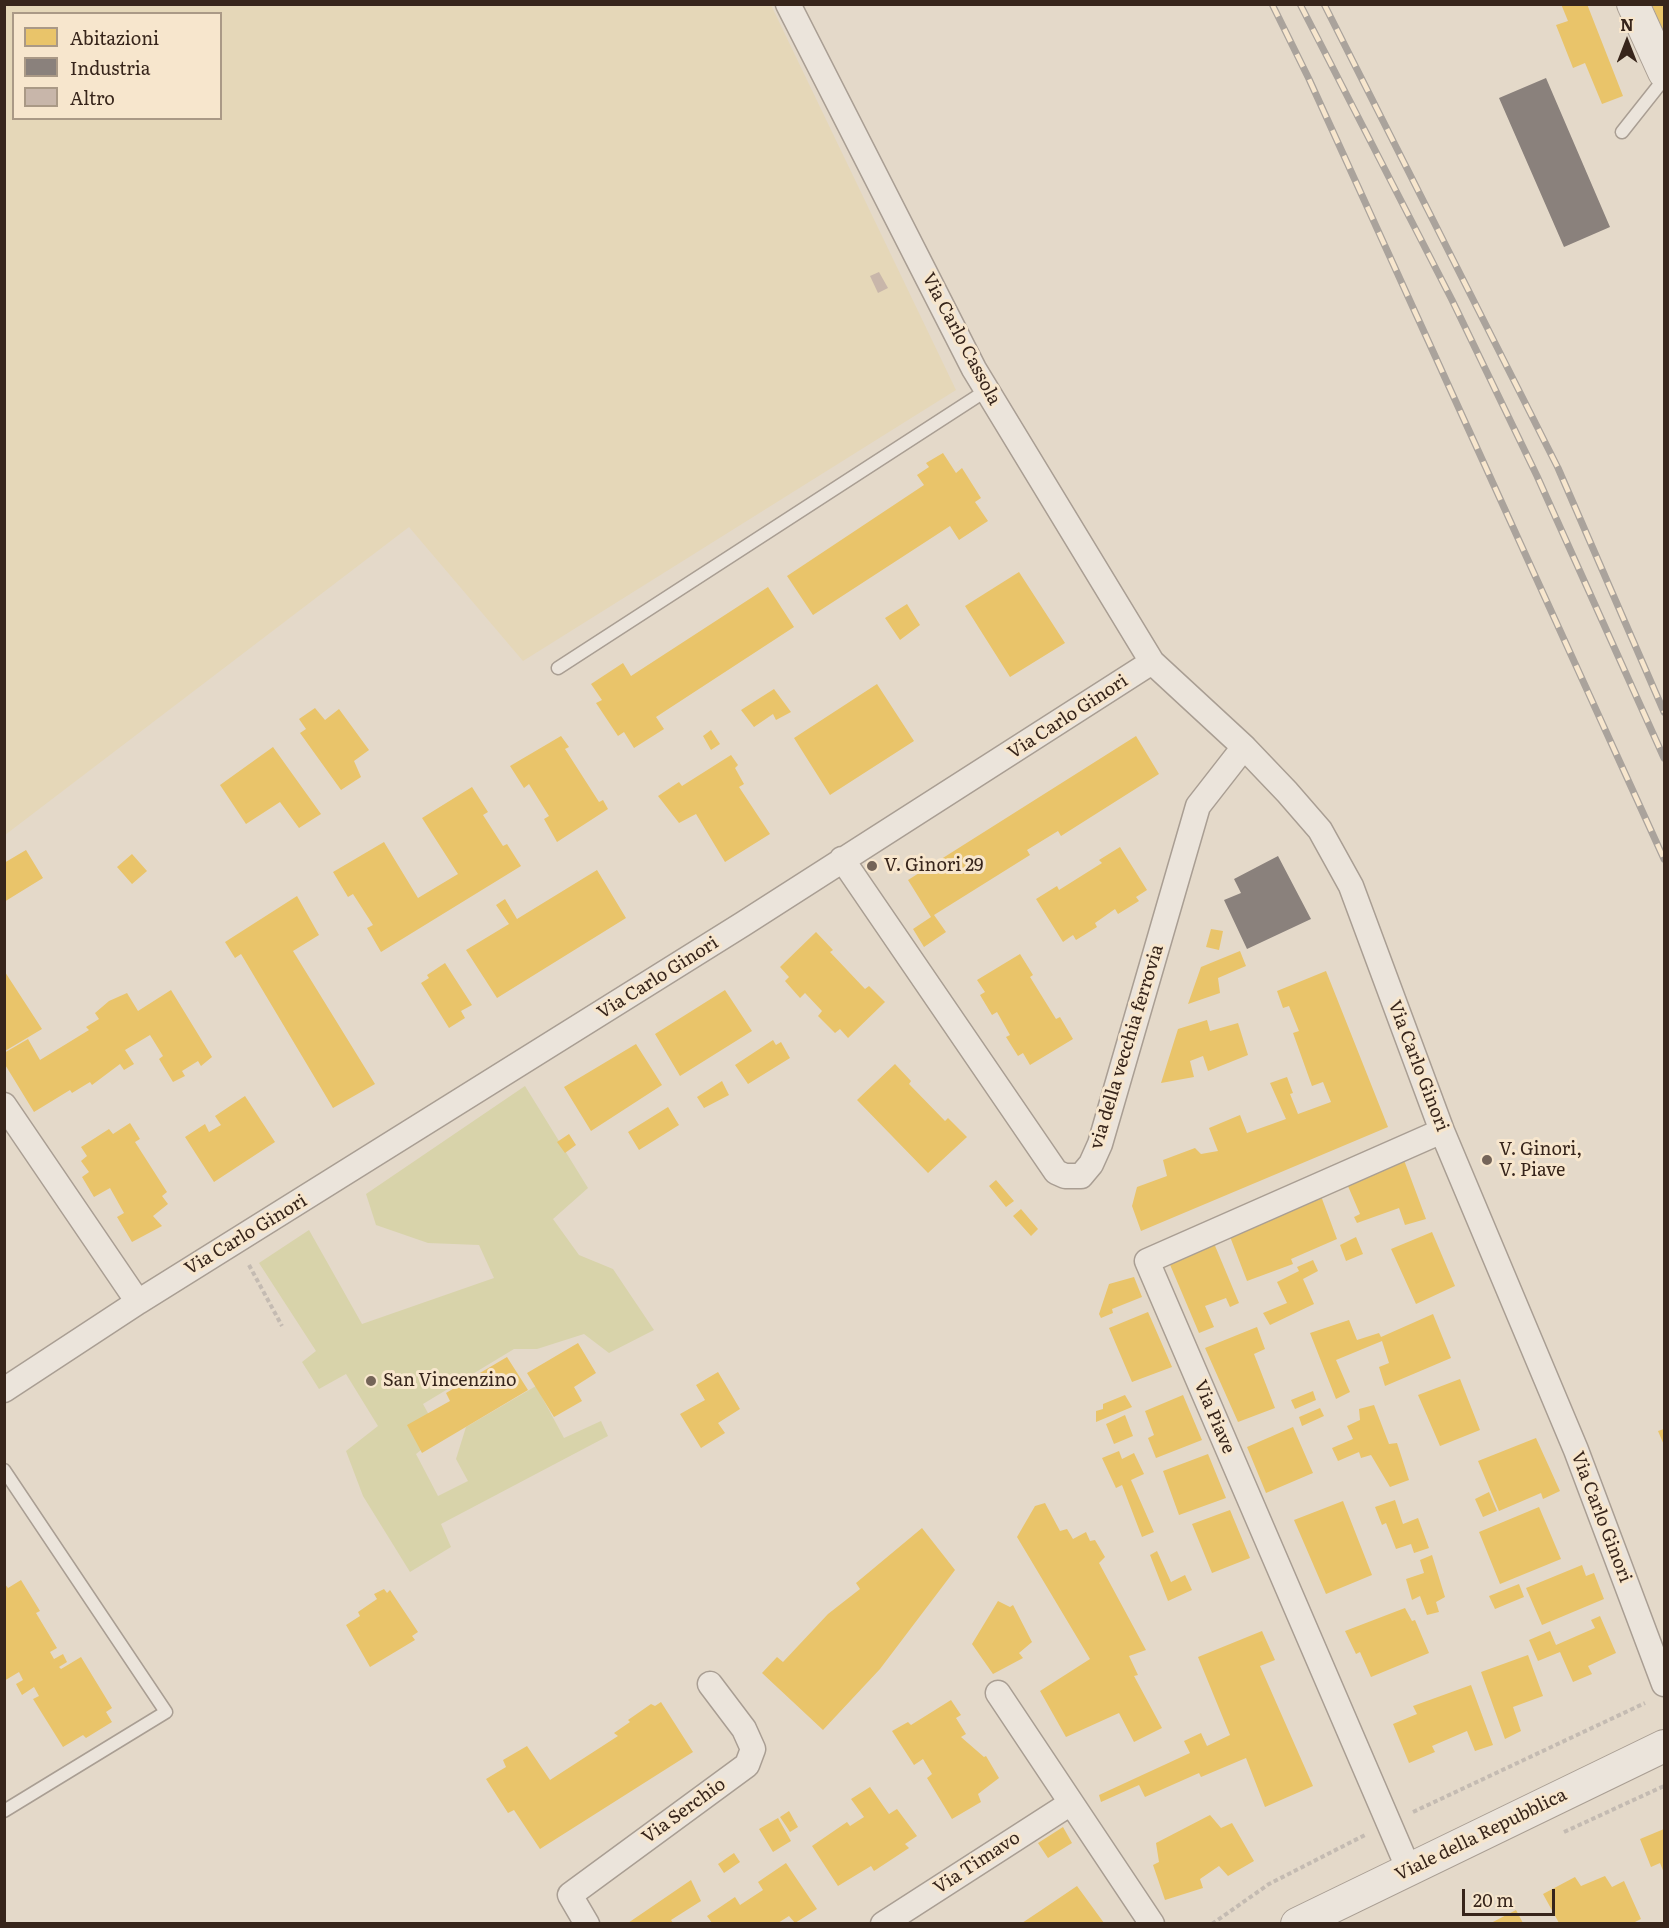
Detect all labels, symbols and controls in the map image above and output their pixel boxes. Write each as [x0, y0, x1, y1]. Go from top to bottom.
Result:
legend [12, 12, 222, 120]
north arrow [1597, 12, 1657, 72]
text: N [1620, 12, 1634, 36]
text: Abitazioni [70, 24, 159, 51]
text: Industria [70, 54, 150, 81]
text: Altro [70, 84, 115, 111]
street label: Via Carlo Cassola [917, 269, 1005, 409]
street label: Via Carlo Ginori [1004, 670, 1132, 764]
place label: V. Ginori 29 [884, 855, 983, 877]
marker: V. Ginori 29 [865, 859, 879, 873]
street label: Via Carlo Ginori [594, 932, 722, 1024]
street label: via della vecchia ferrovia [1086, 942, 1168, 1152]
street label: Via Carlo Ginori [1383, 997, 1453, 1135]
place label: V. Ginori, V. Piave [1499, 1139, 1582, 1182]
marker: V. Ginori, V. Piave [1480, 1153, 1494, 1167]
street label: Via Carlo Ginori [181, 1190, 311, 1280]
place label: San Vincenzino [383, 1370, 517, 1392]
marker: San Vincenzino [364, 1374, 378, 1388]
street label: Via Piave [1189, 1377, 1239, 1457]
street label: Via Carlo Ginori [1566, 1448, 1636, 1586]
street label: Via Serchio [638, 1773, 730, 1849]
street label: Viale della Repubblica [1392, 1784, 1570, 1886]
street label: Via Timavo [930, 1827, 1024, 1899]
scale bar [1465, 1877, 1558, 1915]
text: 20 m [1473, 1886, 1514, 1913]

